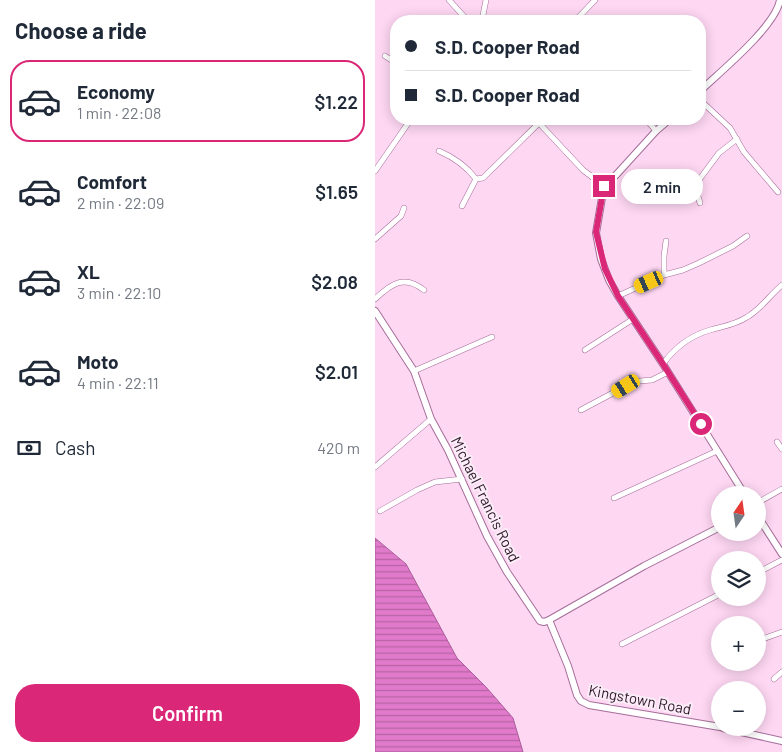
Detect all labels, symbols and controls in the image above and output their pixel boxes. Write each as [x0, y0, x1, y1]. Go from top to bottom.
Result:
text: Choose a ride [15, 17, 147, 43]
text: S.D. Cooper Road [435, 35, 580, 58]
icon: car [17, 79, 62, 124]
text: Economy [77, 80, 155, 103]
text: S.D. Cooper Road [435, 83, 580, 106]
text: $1.22 [314, 90, 358, 113]
text: 1 min · 22:08 [77, 103, 161, 122]
callout: 2 min [621, 168, 704, 204]
icon: car [17, 169, 62, 214]
text: Comfort [77, 170, 147, 193]
route end [593, 175, 615, 197]
text: 2 min [643, 177, 681, 196]
text: $1.65 [315, 180, 358, 203]
text: 2 min · 22:09 [77, 193, 164, 212]
icon: car [17, 259, 62, 304]
text: XL [77, 260, 100, 283]
car [632, 269, 665, 295]
text: $2.08 [311, 270, 358, 293]
text: 3 min · 22:10 [77, 283, 161, 302]
icon: car [17, 349, 62, 394]
text: Moto [77, 350, 119, 373]
text: $2.01 [315, 360, 358, 383]
car [609, 372, 642, 400]
text: 4 min · 22:11 [77, 373, 159, 392]
route start [690, 413, 712, 435]
icon: cash [15, 434, 43, 462]
street label: Michael Francis Road [448, 434, 524, 564]
text: Cash [55, 436, 96, 459]
text: 420 m [317, 438, 360, 457]
north arrow [711, 486, 766, 541]
map controls [711, 486, 766, 736]
button: layers [711, 551, 766, 606]
button: + [711, 616, 766, 671]
street label: Kingstown Road [587, 680, 693, 718]
button: − [711, 681, 766, 736]
button: Confirm [15, 684, 360, 742]

